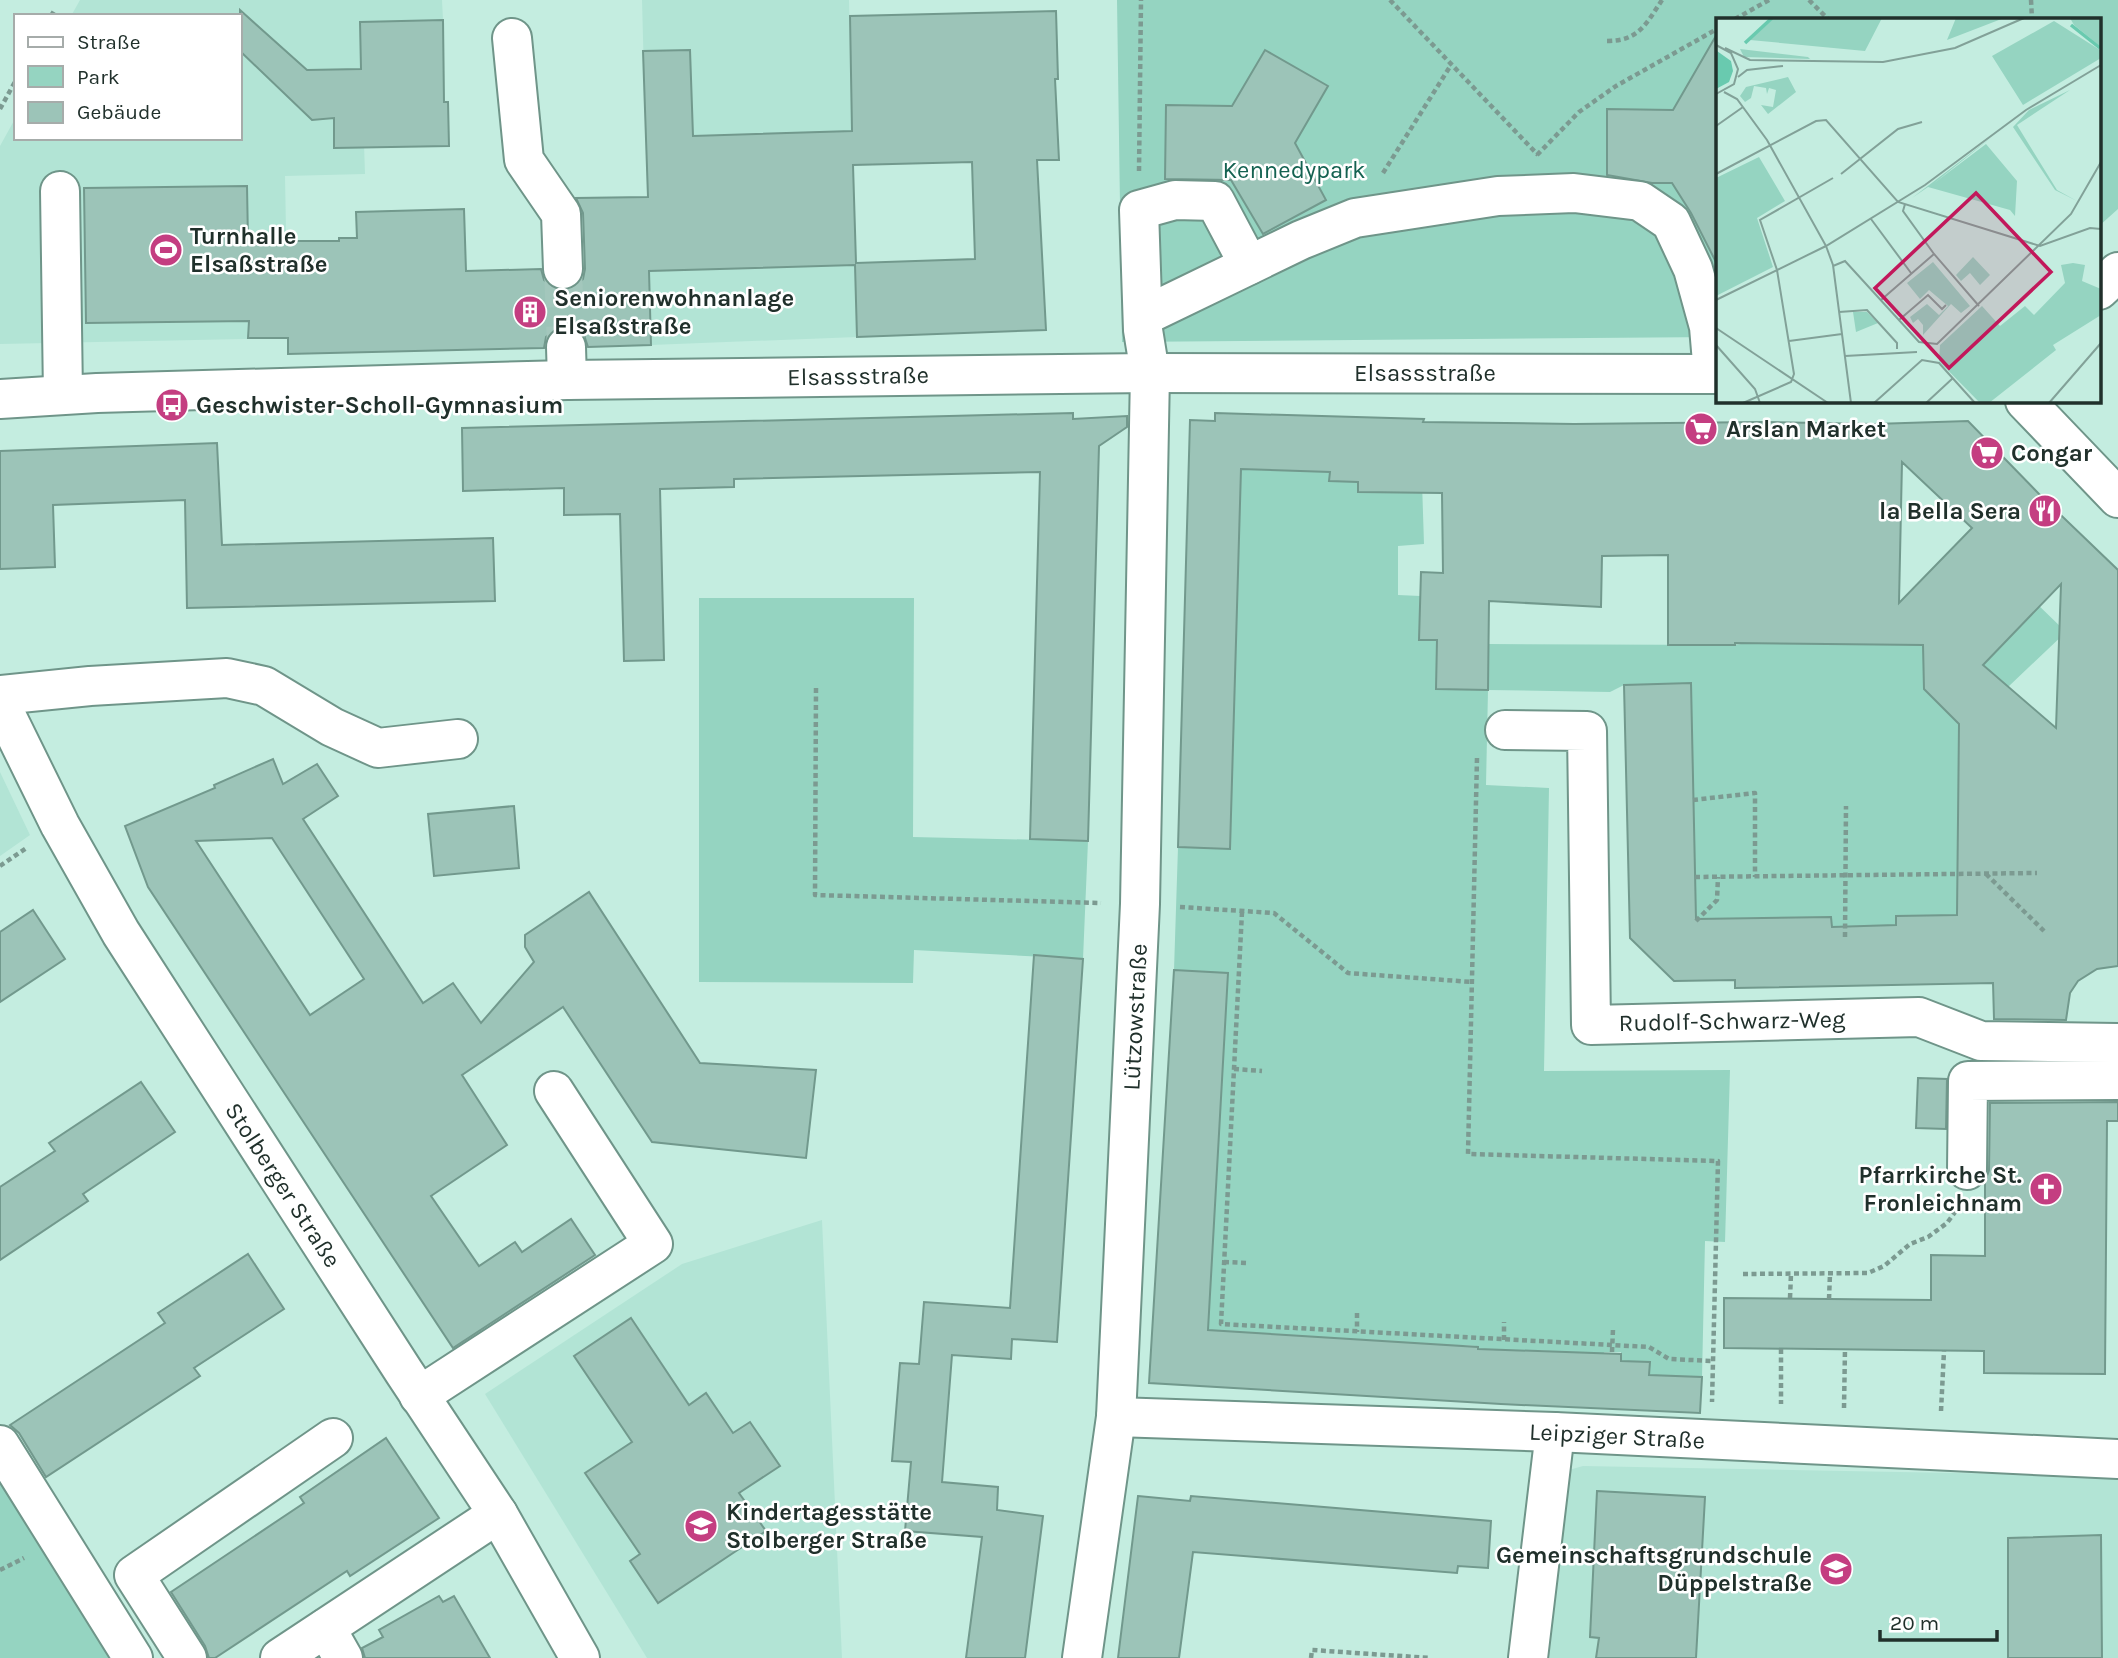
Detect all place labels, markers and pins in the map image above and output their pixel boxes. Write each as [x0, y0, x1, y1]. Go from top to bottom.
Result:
place label: Turnhalle Elsaßstraße [190, 222, 328, 278]
sports icon: Turnhalle Elsaßstraße [147, 231, 185, 269]
place label: Seniorenwohnanlage Elsaßstraße [554, 284, 794, 340]
building icon: Seniorenwohnanlage Elsaßstraße [511, 293, 549, 331]
bus stop icon: Geschwister-Scholl-Gymnasium [153, 386, 191, 424]
place label: Geschwister-Scholl-Gymnasium [196, 391, 563, 419]
supermarket icon: Arslan Market [1682, 410, 1720, 448]
place label: Arslan Market [1726, 415, 1886, 443]
supermarket icon: Congar [1968, 434, 2006, 472]
place label: Congar [2011, 439, 2093, 467]
restaurant icon: la Bella Sera [2026, 492, 2064, 530]
place label: la Bella Sera [1879, 497, 2021, 525]
place label: Pfarrkirche St. Fronleichnam [1858, 1161, 2022, 1217]
church icon: Pfarrkirche St. Fronleichnam [2027, 1170, 2065, 1208]
place label: Kindertagesstätte Stolberger Straße [726, 1498, 932, 1554]
school or university icon: Kindertagesstätte Stolberger Straße [682, 1507, 720, 1545]
place label: Gemeinschaftsgrundschule Düppelstraße [1496, 1541, 1812, 1597]
school or university icon: Gemeinschaftsgrundschule Düppelstraße [1817, 1550, 1855, 1588]

